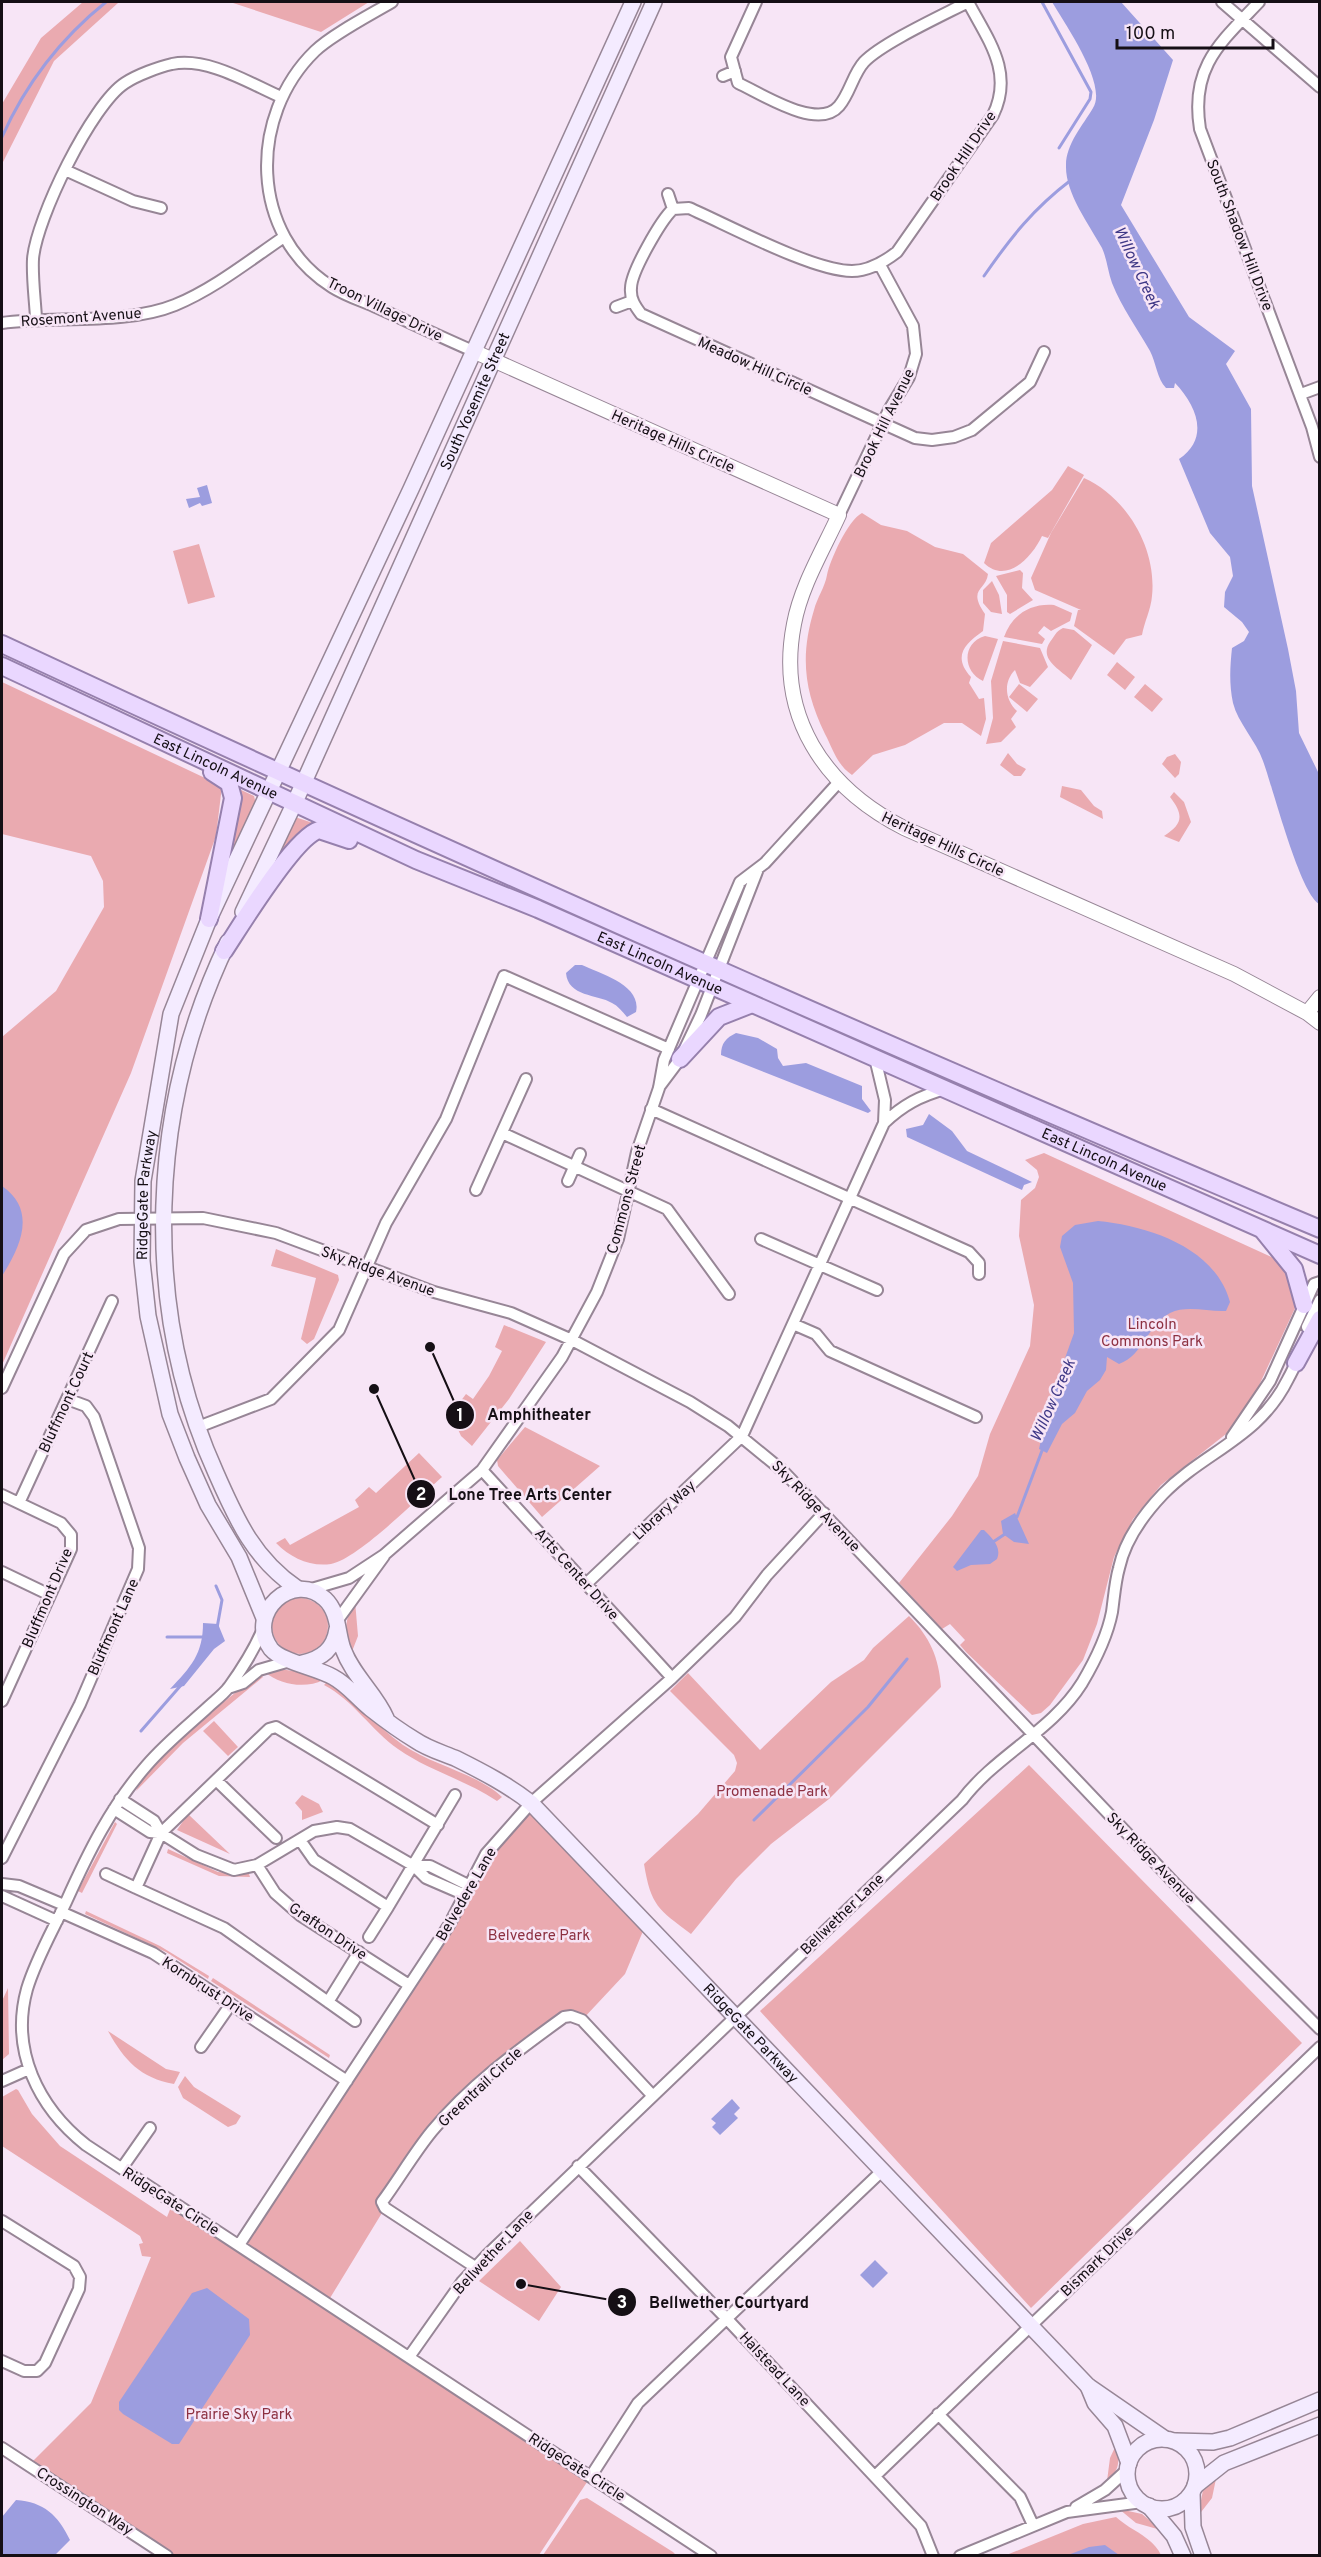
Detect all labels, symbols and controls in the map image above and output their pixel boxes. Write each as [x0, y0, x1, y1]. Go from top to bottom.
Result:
scale bar [1117, 12, 1273, 50]
text: 100 m [1126, 23, 1175, 46]
street label: Brook Hill Drive [927, 108, 1001, 206]
street label: South Shadow Hill Drive [1201, 157, 1276, 314]
water label: Willow Creek [1109, 224, 1164, 313]
street label: Troon Village Drive [323, 274, 445, 347]
street label: Rosemont Avenue [20, 305, 142, 332]
street label: South Yosemite Street [437, 330, 515, 474]
street label: Meadow Hill Circle [694, 334, 815, 401]
street label: Brook Hill Avenue [851, 366, 920, 481]
street label: Heritage Hills Circle [608, 407, 737, 478]
street label: East Lincoln Avenue [150, 730, 280, 805]
street label: Heritage Hills Circle [878, 809, 1007, 882]
street label: East Lincoln Avenue [594, 928, 725, 1000]
street label: East Lincoln Avenue [1038, 1125, 1169, 1197]
street label: RidgeGate Parkway [134, 1129, 162, 1260]
street label: Commons Street [604, 1143, 651, 1256]
street label: Sky Ridge Avenue [318, 1243, 437, 1302]
park label: Lincoln Commons Park [1101, 1316, 1203, 1352]
street label: Bluffmont Court [36, 1349, 99, 1456]
water label: Willow Creek [1027, 1356, 1081, 1445]
callout: Amphitheater [445, 1398, 603, 1432]
text: 1 [456, 1405, 464, 1428]
text: Amphitheater [487, 1406, 591, 1426]
street label: Sky Ridge Avenue [766, 1457, 863, 1557]
callout: Lone Tree Arts Center [406, 1477, 624, 1511]
street label: Library Way [630, 1477, 701, 1545]
text: 2 [415, 1484, 427, 1507]
text: Lone Tree Arts Center [448, 1486, 612, 1506]
street label: Arts Center Drive [530, 1525, 622, 1625]
street label: Bluffmont Drive [19, 1546, 78, 1651]
street label: Bluffmont Lane [85, 1576, 144, 1679]
park label: Promenade Park [716, 1783, 828, 1802]
street label: Sky Ridge Avenue [1101, 1809, 1198, 1909]
street label: Belvedere Lane [433, 1845, 502, 1945]
street label: Bellwether Lane [797, 1870, 889, 1960]
street label: Grafton Drive [284, 1899, 370, 1965]
park label: Belvedere Park [488, 1927, 590, 1946]
street label: Kornbrust Drive [158, 1953, 257, 2027]
street label: RidgeGate Parkway [698, 1980, 802, 2088]
street label: Greentrail Circle [435, 2044, 527, 2132]
street label: RidgeGate Circle [118, 2164, 222, 2241]
street label: Bellwether Lane [450, 2207, 538, 2299]
street label: Bismark Drive [1058, 2222, 1139, 2302]
callout: Bellwether Courtyard [607, 2285, 821, 2319]
text: 3 [617, 2292, 627, 2315]
text: Bellwether Courtyard [649, 2294, 809, 2314]
street label: Halstead Lane [734, 2329, 813, 2411]
park label: Prairie Sky Park [186, 2406, 293, 2425]
street label: RidgeGate Circle [524, 2430, 628, 2507]
street label: Crossington Way [32, 2464, 136, 2541]

